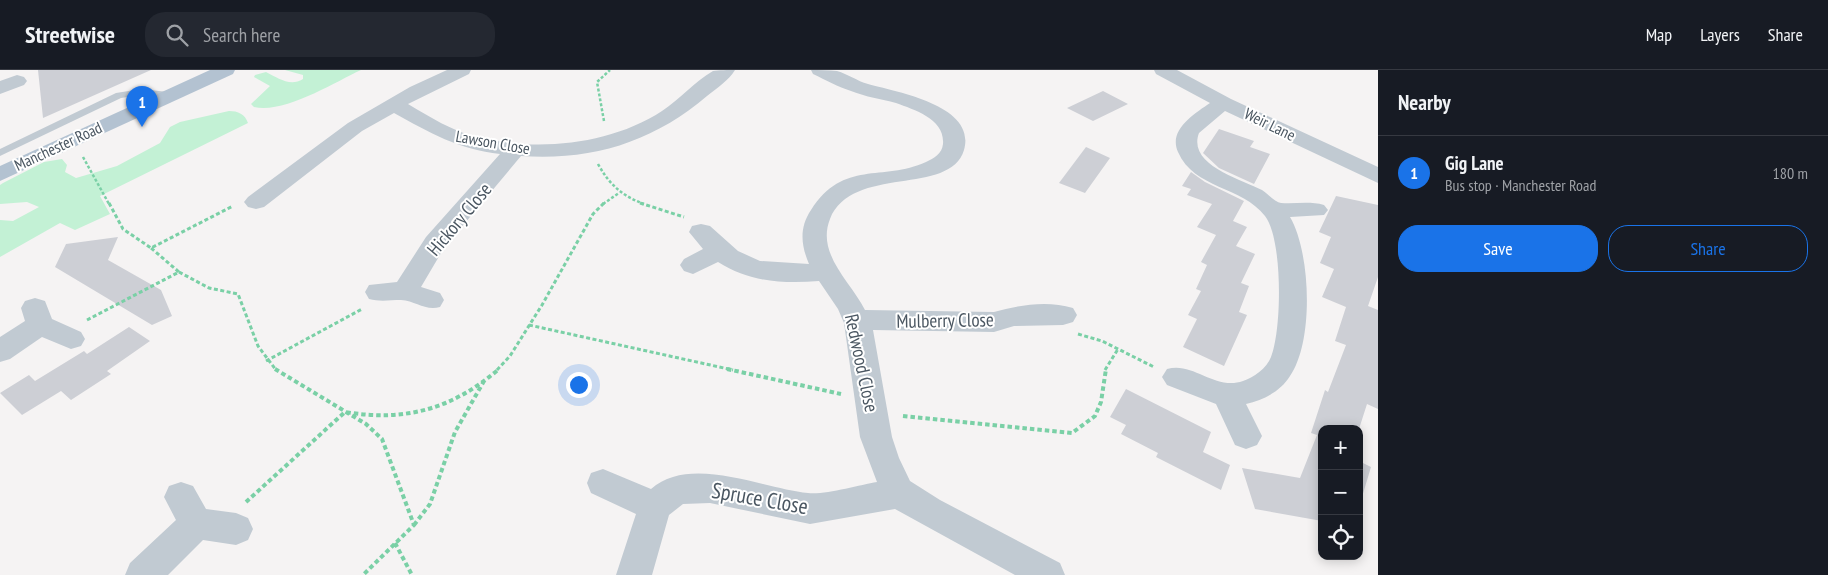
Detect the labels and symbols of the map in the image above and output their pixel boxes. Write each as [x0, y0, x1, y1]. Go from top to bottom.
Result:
pin: 1 [126, 86, 158, 127]
street label: Weir Lane [1241, 103, 1299, 145]
street label: Manchester Road [11, 117, 105, 175]
street label: Lawson Close [454, 126, 532, 158]
street label: Hickory Close [422, 178, 497, 260]
street label: Mulberry Close [896, 307, 994, 333]
street label: Redwood Close [840, 312, 884, 414]
your location [566, 372, 592, 398]
street label: Spruce Close [710, 476, 810, 520]

